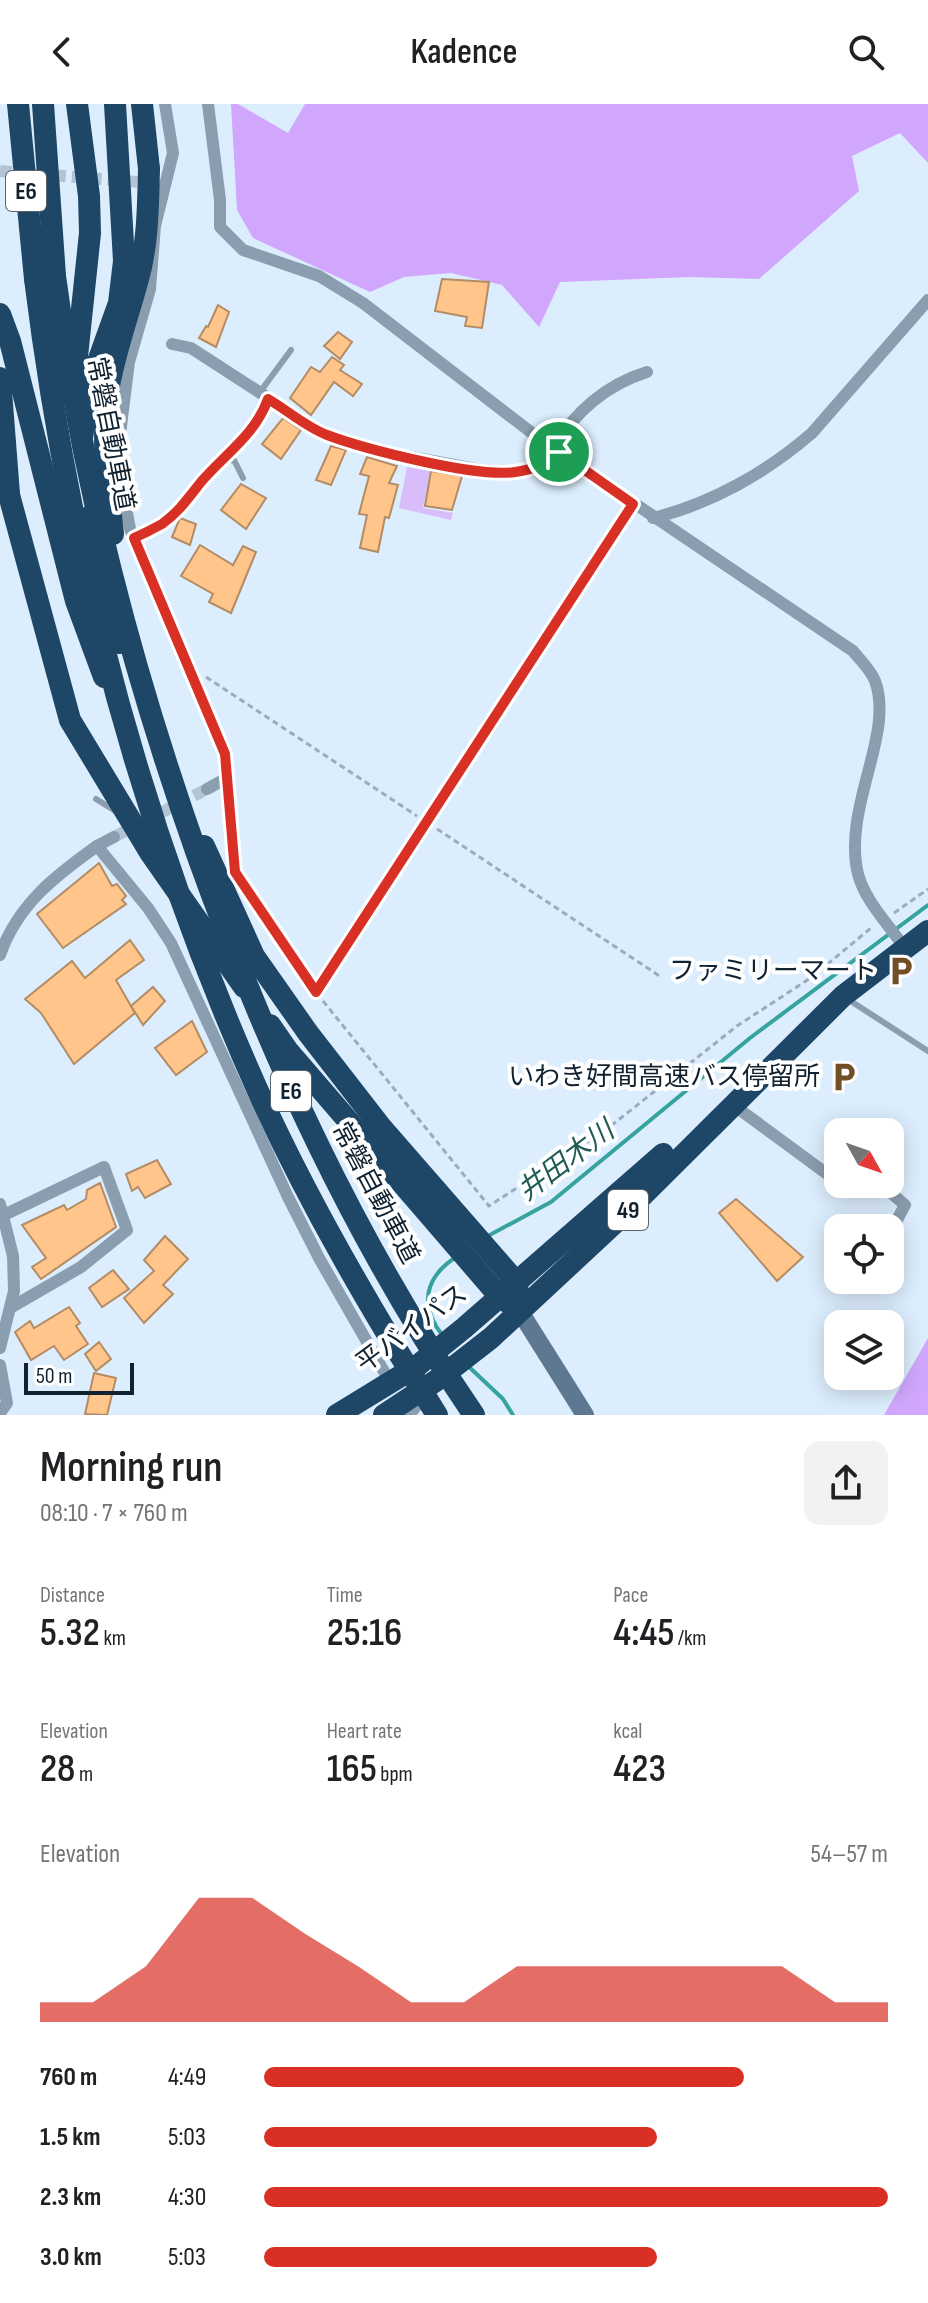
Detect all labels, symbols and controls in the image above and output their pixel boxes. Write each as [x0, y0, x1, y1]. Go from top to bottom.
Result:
icon: back [40, 30, 84, 74]
icon: search [844, 30, 888, 74]
text: Kadence [410, 31, 518, 74]
road number: E6 [6, 171, 46, 211]
street label: 常磐自動車道 [80, 354, 140, 514]
pin [525, 418, 593, 486]
icon: arrive [537, 430, 581, 474]
parking icon: ファミリーマート [884, 954, 918, 988]
place label: ファミリーマート [669, 956, 877, 987]
parking icon: いわき好間高速バス停留所 [827, 1060, 861, 1094]
place label: いわき好間高速バス停留所 [508, 1062, 820, 1093]
road number: E6 [271, 1071, 311, 1111]
water label: 井田木川 [511, 1112, 623, 1208]
street label: 常磐自動車道 [325, 1117, 425, 1269]
north arrow [824, 1118, 904, 1198]
map controls [824, 1118, 904, 1390]
road number: 49 [608, 1190, 648, 1230]
button: locate [824, 1214, 904, 1294]
street label: 平バイパス [351, 1278, 473, 1380]
button: layers [824, 1310, 904, 1390]
scale bar [24, 1359, 134, 1395]
text: 50 m [36, 1363, 72, 1390]
text: Morning run [40, 1441, 223, 1494]
button: share [804, 1441, 888, 1525]
text: 08:10 · 7 × 760 m [40, 1498, 188, 1529]
text: Distance [40, 1582, 105, 1609]
text: Time [327, 1582, 363, 1609]
text: Pace [613, 1582, 648, 1609]
text: 5.32 [40, 1609, 100, 1657]
text: 25:16 [327, 1609, 402, 1657]
text: 4:45 [613, 1609, 674, 1657]
text: km [100, 1625, 126, 1652]
text: /km [674, 1625, 707, 1652]
text: Elevation [40, 1718, 108, 1745]
text: Heart rate [327, 1718, 402, 1745]
text: kcal [613, 1718, 642, 1745]
text: 28 [40, 1745, 75, 1793]
text: 165 [327, 1745, 377, 1793]
text: 423 [613, 1745, 666, 1793]
text: m [75, 1761, 93, 1788]
text: bpm [377, 1761, 413, 1788]
text: Elevation [40, 1839, 120, 1870]
text: 54–57 m [811, 1839, 888, 1870]
text: 760 m [40, 2062, 97, 2093]
text: 4:49 [168, 2062, 206, 2093]
text: 1.5 km [40, 2122, 100, 2153]
text: 5:03 [168, 2122, 206, 2153]
text: 2.3 km [40, 2182, 101, 2213]
text: 4:30 [168, 2182, 206, 2213]
text: 3.0 km [40, 2242, 102, 2273]
text: 5:03 [168, 2242, 206, 2273]

